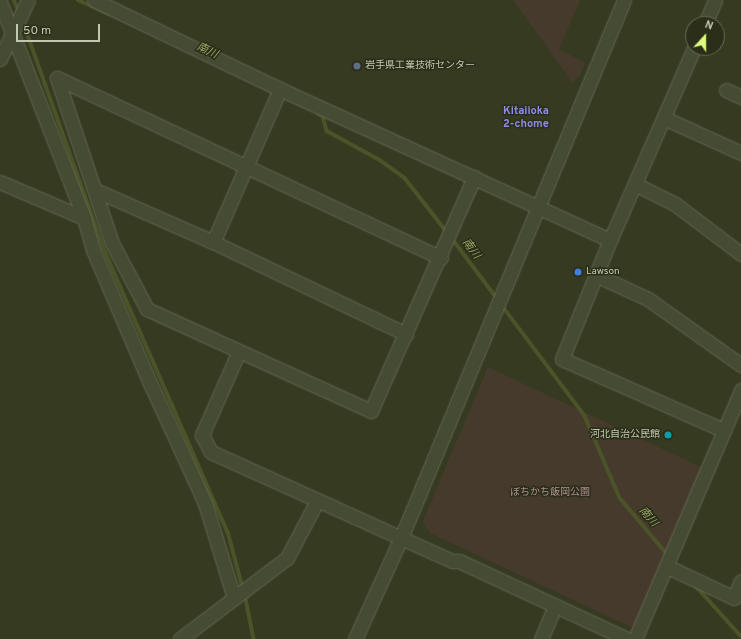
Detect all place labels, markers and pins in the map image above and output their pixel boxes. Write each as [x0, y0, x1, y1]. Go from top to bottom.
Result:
place label: 岩手県工業技術センター [365, 60, 475, 72]
marker: 岩手県工業技術センター [352, 61, 362, 71]
place label: Lawson [586, 266, 620, 278]
marker: Lawson [573, 267, 583, 277]
place label: 河北自治公民館 [590, 429, 660, 441]
marker: 河北自治公民館 [663, 430, 673, 440]

